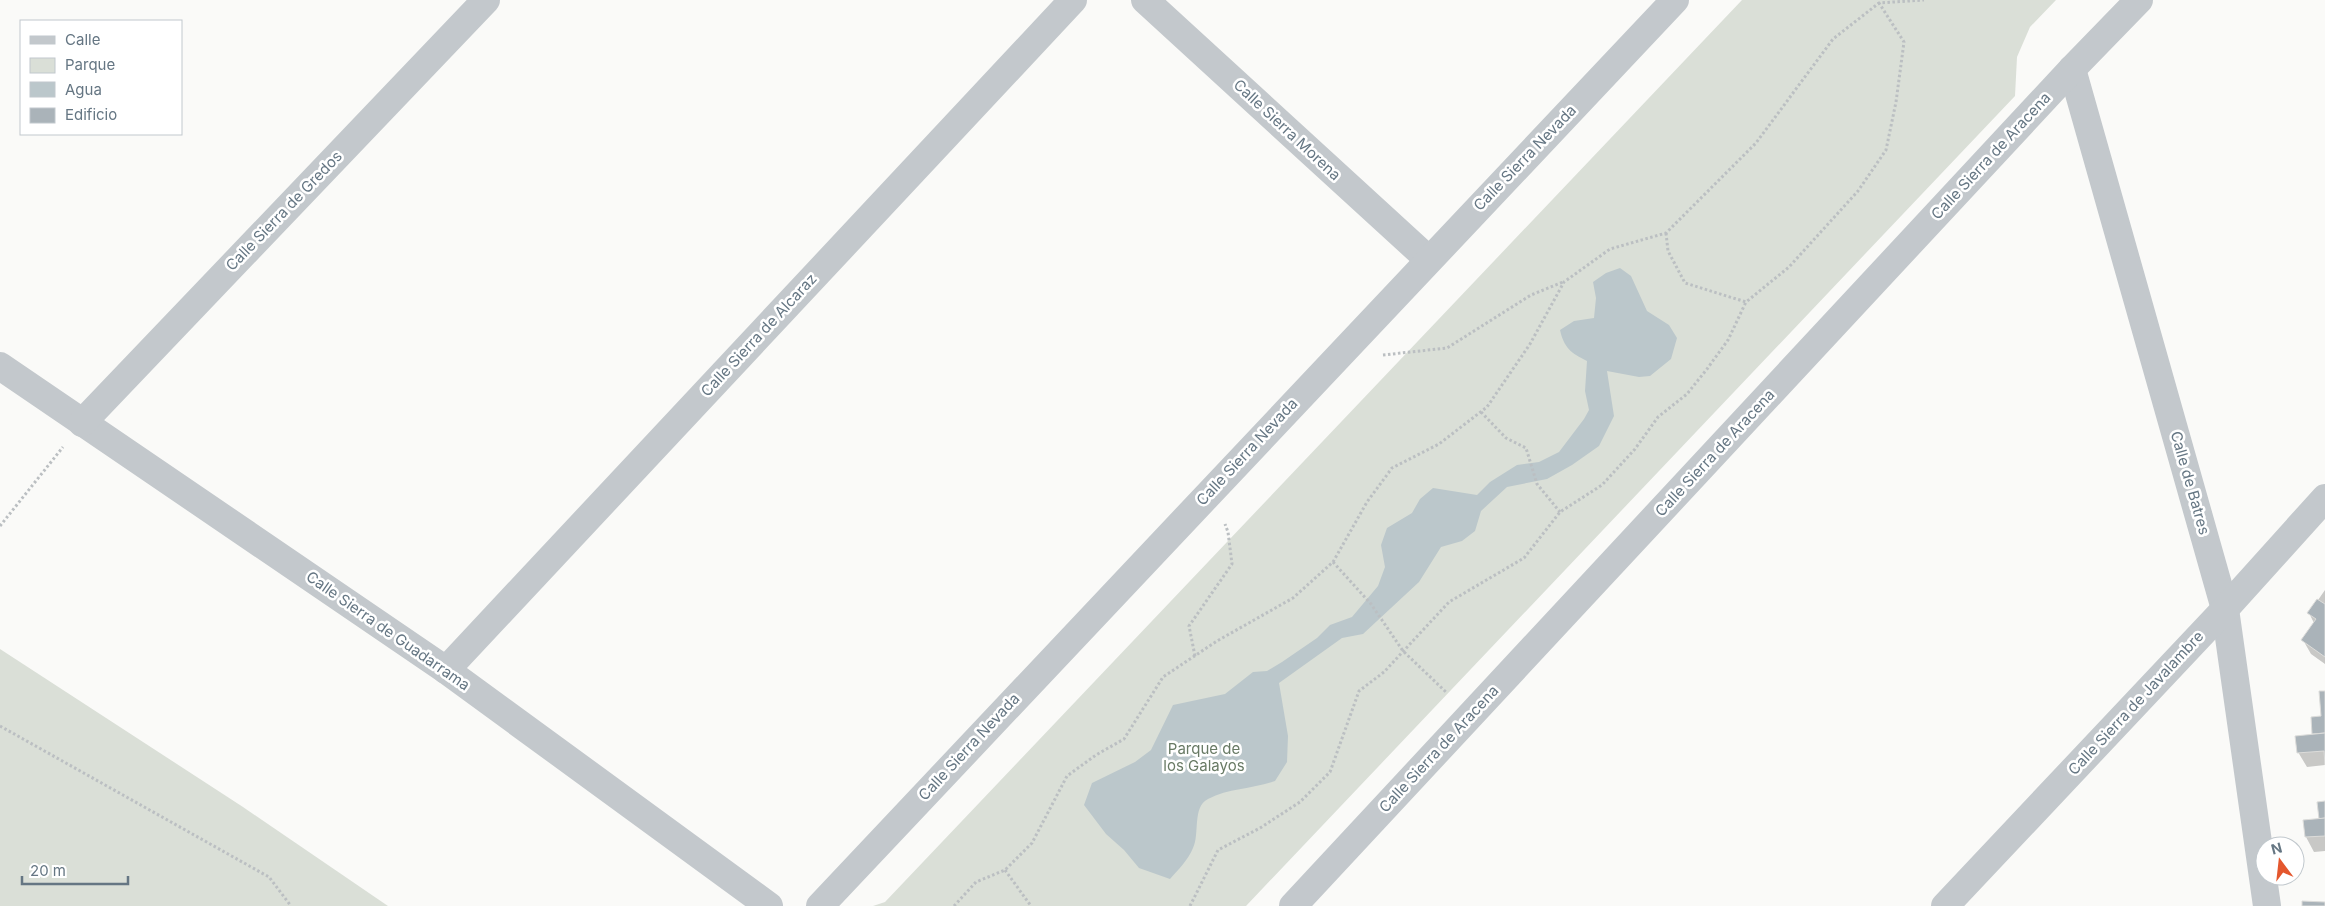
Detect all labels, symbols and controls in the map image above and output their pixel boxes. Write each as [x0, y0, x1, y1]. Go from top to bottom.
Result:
legend [20, 20, 182, 135]
text: Calle [65, 30, 100, 49]
text: Parque [65, 55, 115, 74]
street label: Calle Sierra Morena [1230, 75, 1345, 184]
text: Agua [65, 80, 102, 99]
street label: Calle Sierra de Aracena [1927, 88, 2055, 223]
street label: Calle Sierra Nevada [1469, 101, 1580, 215]
text: Edificio [65, 105, 117, 124]
street label: Calle Sierra de Gredos [221, 147, 346, 275]
street label: Calle Sierra de Alcaraz [697, 269, 821, 400]
street label: Calle Sierra de Aracena [1651, 385, 1779, 520]
street label: Calle Sierra Nevada [1192, 394, 1301, 509]
street label: Calle de Batres [2167, 429, 2214, 537]
street label: Calle Sierra de Guadarrama [303, 567, 474, 694]
street label: Calle Sierra de Javalambre [2064, 627, 2207, 779]
street label: Calle Sierra de Aracena [1375, 681, 1503, 816]
street label: Calle Sierra Nevada [914, 689, 1023, 804]
park label: Parque de los Galayos [1163, 739, 1245, 775]
north arrow [2255, 836, 2305, 886]
text: N [2269, 838, 2284, 858]
scale bar [22, 854, 129, 886]
text: 20 m [30, 861, 66, 880]

